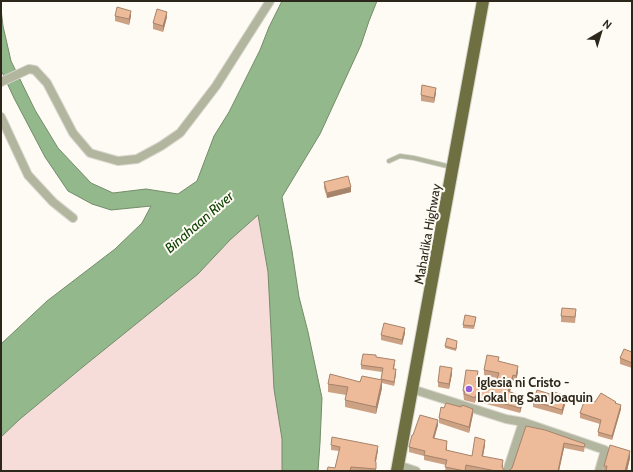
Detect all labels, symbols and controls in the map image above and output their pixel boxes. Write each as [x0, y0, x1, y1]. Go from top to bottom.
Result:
north arrow [581, 12, 621, 52]
text: N [600, 16, 615, 32]
street label: Maharlika Highway [410, 182, 444, 286]
water label: Binahaan River [161, 187, 238, 257]
place label: Iglesia ni Cristo - Lokal ng San Joaquin [477, 374, 593, 405]
marker: Iglesia ni Cristo - Lokal ng San Joaquin [464, 384, 474, 394]

